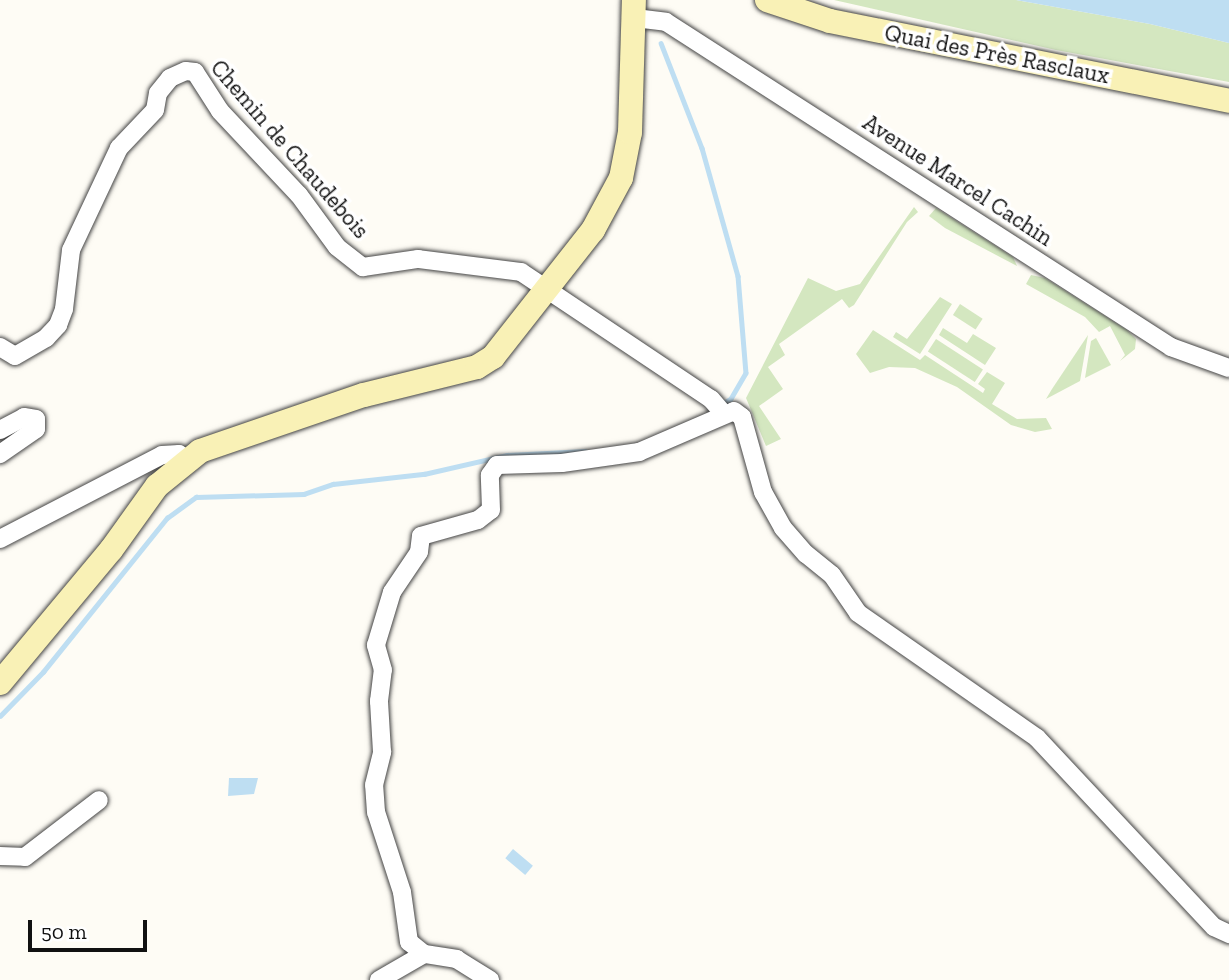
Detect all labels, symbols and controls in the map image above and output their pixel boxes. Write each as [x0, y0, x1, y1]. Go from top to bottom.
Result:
street label: Quai des Près Rasclaux [882, 19, 1112, 89]
street label: Chemin de Chaudebois [205, 54, 375, 244]
street label: Avenue Marcel Cachin [858, 108, 1058, 252]
scale bar [32, 906, 150, 950]
text: 50 m [41, 919, 87, 944]

